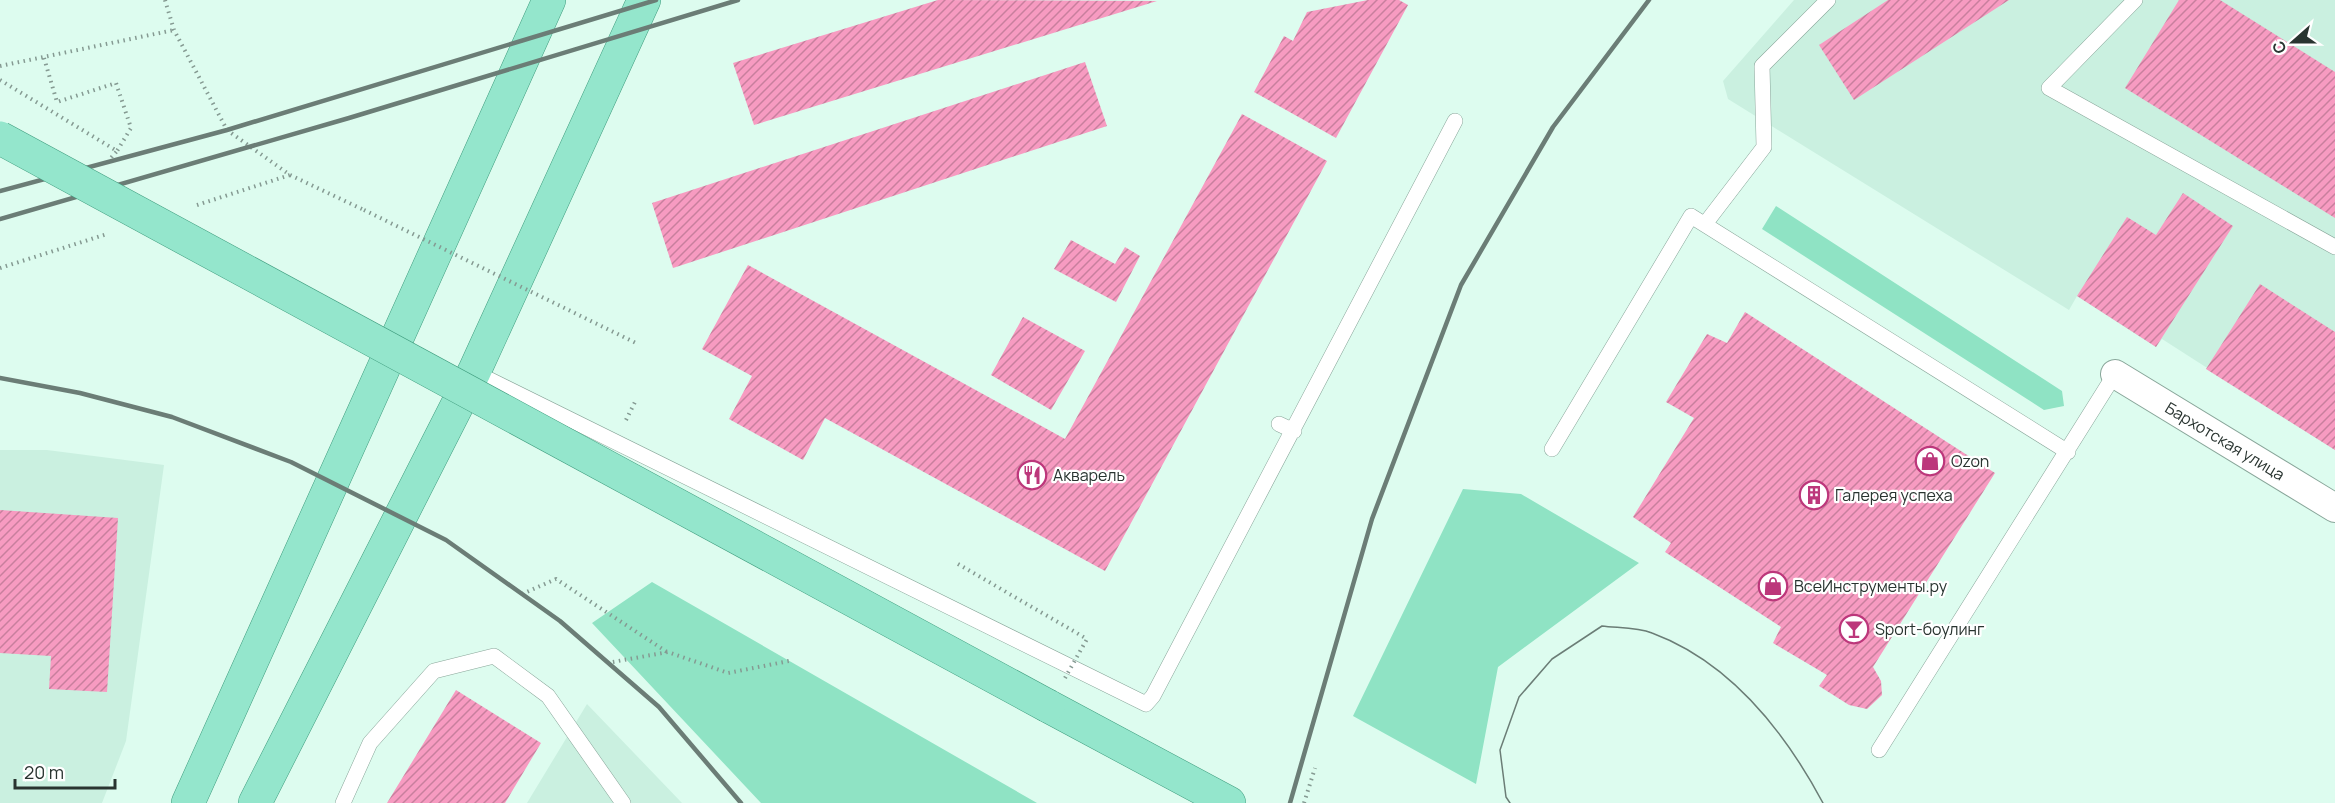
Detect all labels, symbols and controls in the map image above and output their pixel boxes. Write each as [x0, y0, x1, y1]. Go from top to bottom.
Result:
north arrow [2263, 12, 2323, 72]
text: С [2267, 38, 2291, 57]
street label: Бархотская улица [2161, 397, 2289, 485]
shop icon: Ozon [1914, 445, 1946, 477]
place label: Ozon [1951, 450, 1989, 472]
restaurant icon: Акварель [1016, 459, 1048, 491]
place label: Акварель [1053, 464, 1125, 486]
building icon: Галерея успеха [1798, 479, 1830, 511]
place label: Галерея успеха [1835, 484, 1953, 506]
shop icon: ВсеИнструменты.ру [1757, 570, 1789, 602]
place label: ВсеИнструменты.ру [1794, 575, 1948, 597]
bar icon: Sport-боулинг [1838, 613, 1870, 645]
place label: Sport-боулинг [1875, 618, 1985, 640]
scale bar [15, 752, 116, 790]
text: 20 m [24, 760, 64, 784]

